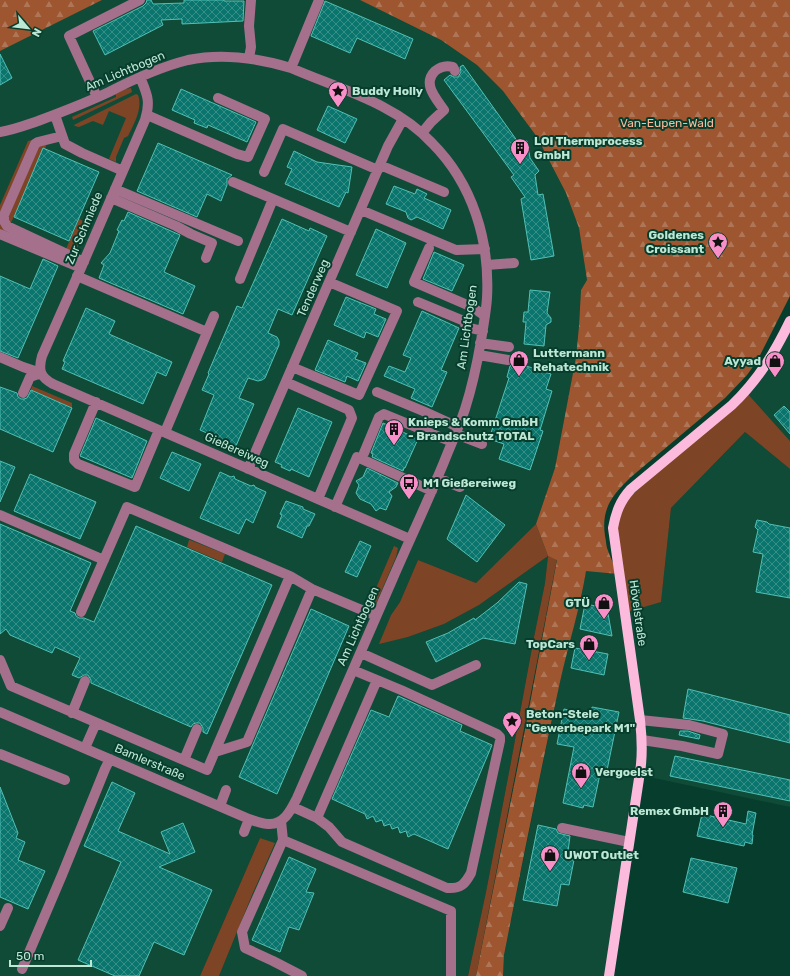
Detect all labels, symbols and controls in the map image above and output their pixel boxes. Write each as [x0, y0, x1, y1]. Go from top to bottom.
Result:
north arrow [8, 8, 48, 48]
text: N [29, 26, 44, 39]
street label: Am Lichtbogen [83, 48, 167, 94]
place icon: Buddy Holly [327, 80, 349, 108]
place label: Buddy Holly [352, 84, 423, 98]
park label: Van-Eupen-Wald [620, 116, 714, 130]
place label: LOI Thermprocess GmbH [534, 134, 643, 162]
building icon: LOI Thermprocess GmbH [509, 137, 531, 165]
street label: Zur Schmiede [63, 190, 106, 266]
place label: Goldenes Croissant [646, 228, 704, 256]
place icon: Goldenes Croissant [707, 231, 729, 259]
street label: Tenderweg [294, 257, 332, 319]
street label: Am Lichtbogen [454, 284, 480, 370]
place label: Luttermann Rehatechnik [533, 346, 609, 374]
shop icon: Luttermann Rehatechnik [508, 349, 530, 377]
shop icon: Ayyad [764, 350, 786, 378]
place label: Ayyad [724, 354, 761, 368]
place label: Knieps & Komm GmbH - Brandschutz TOTAL [408, 415, 538, 443]
building icon: Knieps & Komm GmbH - Brandschutz TOTAL [383, 418, 405, 446]
street label: Gießereiweg [203, 430, 271, 470]
bus stop icon: M1 Gießereiweg [398, 472, 420, 500]
place label: M1 Gießereiweg [423, 476, 516, 490]
street label: Hövelstraße [626, 579, 650, 647]
street label: Am Lichtbogen [334, 584, 382, 668]
shop icon: GTÜ [593, 592, 615, 620]
place label: GTÜ [565, 596, 590, 610]
shop icon: TopCars [578, 633, 600, 661]
place label: TopCars [526, 637, 575, 651]
place label: Beton-Stele "Gewerbepark M1" [526, 707, 635, 735]
place icon: Beton-Stele "Gewerbepark M1" [501, 710, 523, 738]
street label: Bamlerstraße [113, 741, 188, 783]
shop icon: Vergoelst [570, 761, 592, 789]
place label: Vergoelst [595, 765, 653, 779]
building icon: Remex GmbH [712, 800, 734, 828]
place label: Remex GmbH [630, 804, 709, 818]
shop icon: UWOT Outlet [539, 844, 561, 872]
place label: UWOT Outlet [564, 848, 639, 862]
scale bar [10, 942, 91, 968]
text: 50 m [16, 949, 44, 963]

